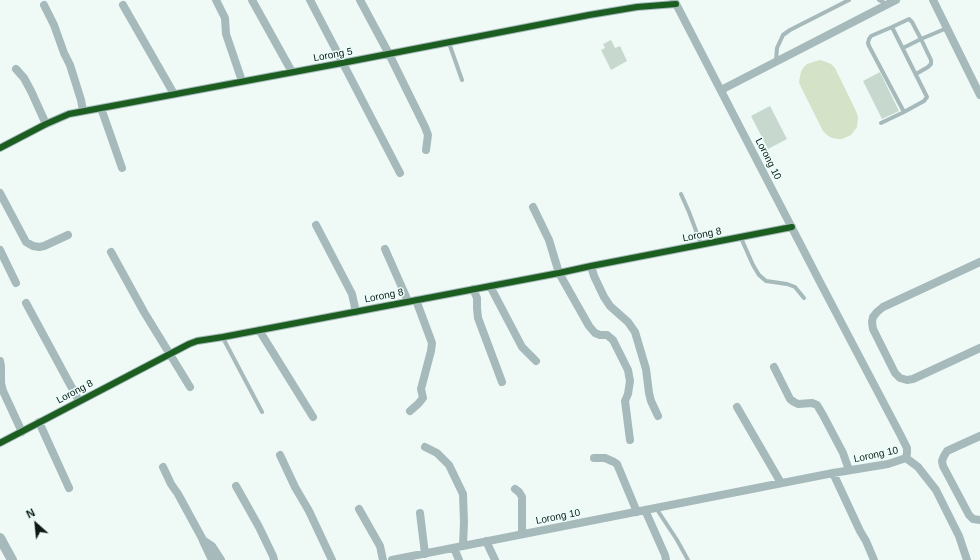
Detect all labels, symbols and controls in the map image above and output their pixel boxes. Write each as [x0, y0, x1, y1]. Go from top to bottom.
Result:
street label: Lorong 5 [313, 46, 353, 64]
street label: Lorong 10 [752, 136, 784, 182]
street label: Lorong 8 [681, 225, 723, 245]
street label: Lorong 8 [363, 286, 405, 306]
street label: Lorong 8 [55, 377, 95, 407]
street label: Lorong 10 [853, 444, 899, 466]
north arrow [16, 504, 56, 544]
text: N [24, 506, 37, 520]
street label: Lorong 10 [535, 507, 581, 527]

